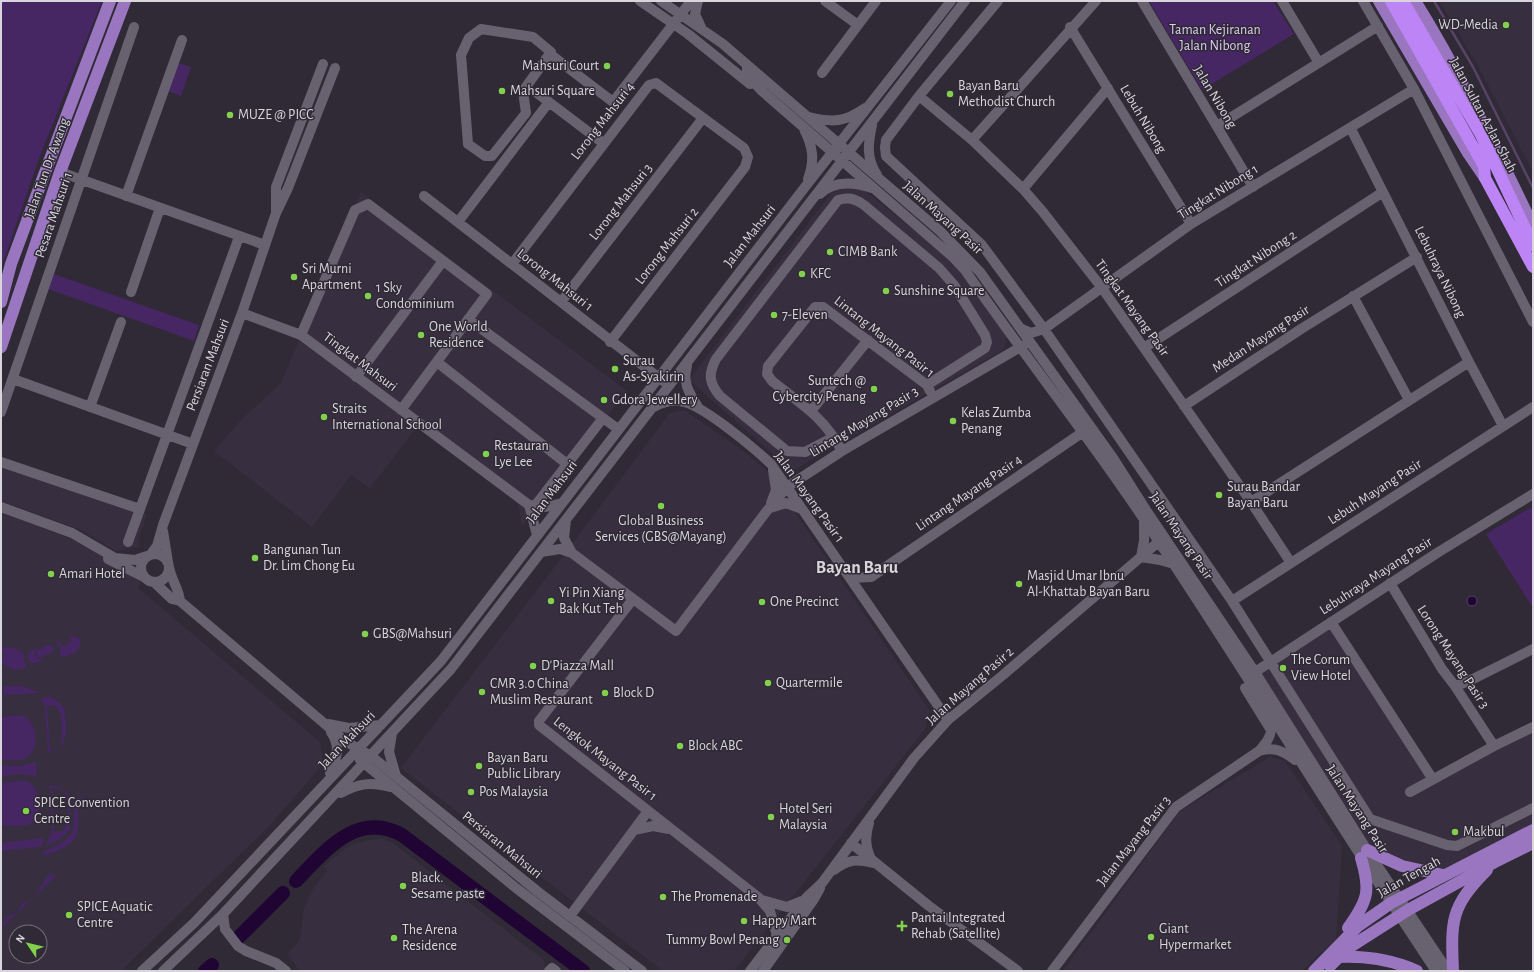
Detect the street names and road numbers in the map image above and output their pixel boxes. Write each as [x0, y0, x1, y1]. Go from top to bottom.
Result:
street label: Jalan Sultan Azlan Shah [1447, 55, 1519, 175]
street label: Jalan Nibong [1191, 63, 1239, 131]
street label: Lorong Mahsuri 4 [569, 80, 638, 162]
street label: Lebuh Nibong [1117, 82, 1169, 156]
street label: Jalan Tun Dr Awang [22, 116, 72, 220]
street label: Lorong Mahsuri 3 [587, 161, 655, 243]
street label: Tingkat Nibong 1 [1175, 162, 1261, 222]
street label: Pesara Mahsuri 1 [33, 170, 75, 260]
street label: Jalan Mayang Pasir [900, 179, 986, 258]
street label: Jalan Mahsuri [722, 202, 778, 270]
street label: Lorong Mahsuri 2 [633, 205, 701, 287]
street label: Lebuhraya Nibong [1412, 224, 1468, 320]
street label: Tingkat Nibong 2 [1213, 228, 1299, 290]
street label: Lorong Mahsuri 1 [515, 246, 595, 314]
street label: Tingkat Mayang Pasir [1092, 257, 1172, 359]
street label: Lintang Mayang Pasir 1 [831, 294, 937, 380]
street label: Medan Mayang Pasir [1210, 302, 1312, 375]
street label: Persiaran Mahsuri [184, 317, 232, 413]
street label: Tingkat Mahsuri [320, 330, 400, 394]
street label: Lintang Mayang Pasir 3 [807, 384, 921, 460]
street label: Jalan Mayang Pasir 1 [771, 449, 847, 545]
street label: Lintang Mayang Pasir 4 [913, 452, 1025, 534]
street label: Lebuh Mayang Pasir [1326, 456, 1425, 527]
street label: Jalan Mahsuri [524, 458, 580, 526]
street label: Jalan Mayang Pasir [1147, 490, 1216, 583]
street label: Lebuhraya Mayang Pasir [1317, 534, 1435, 618]
street label: Lorong Mayang Pasir 3 [1414, 603, 1492, 711]
street label: Jalan Mayang Pasir 2 [924, 644, 1016, 728]
street label: Jalan Mahsuri [316, 708, 378, 772]
street label: Lengkok Mayang Pasir 1 [551, 714, 659, 804]
street label: Jalan Mayang Pasir [1323, 762, 1391, 856]
street label: Jalan Mayang Pasir 3 [1095, 793, 1174, 889]
street label: Persiaran Mahsuri [460, 809, 544, 881]
street label: Jalan Tengah [1375, 854, 1443, 900]

